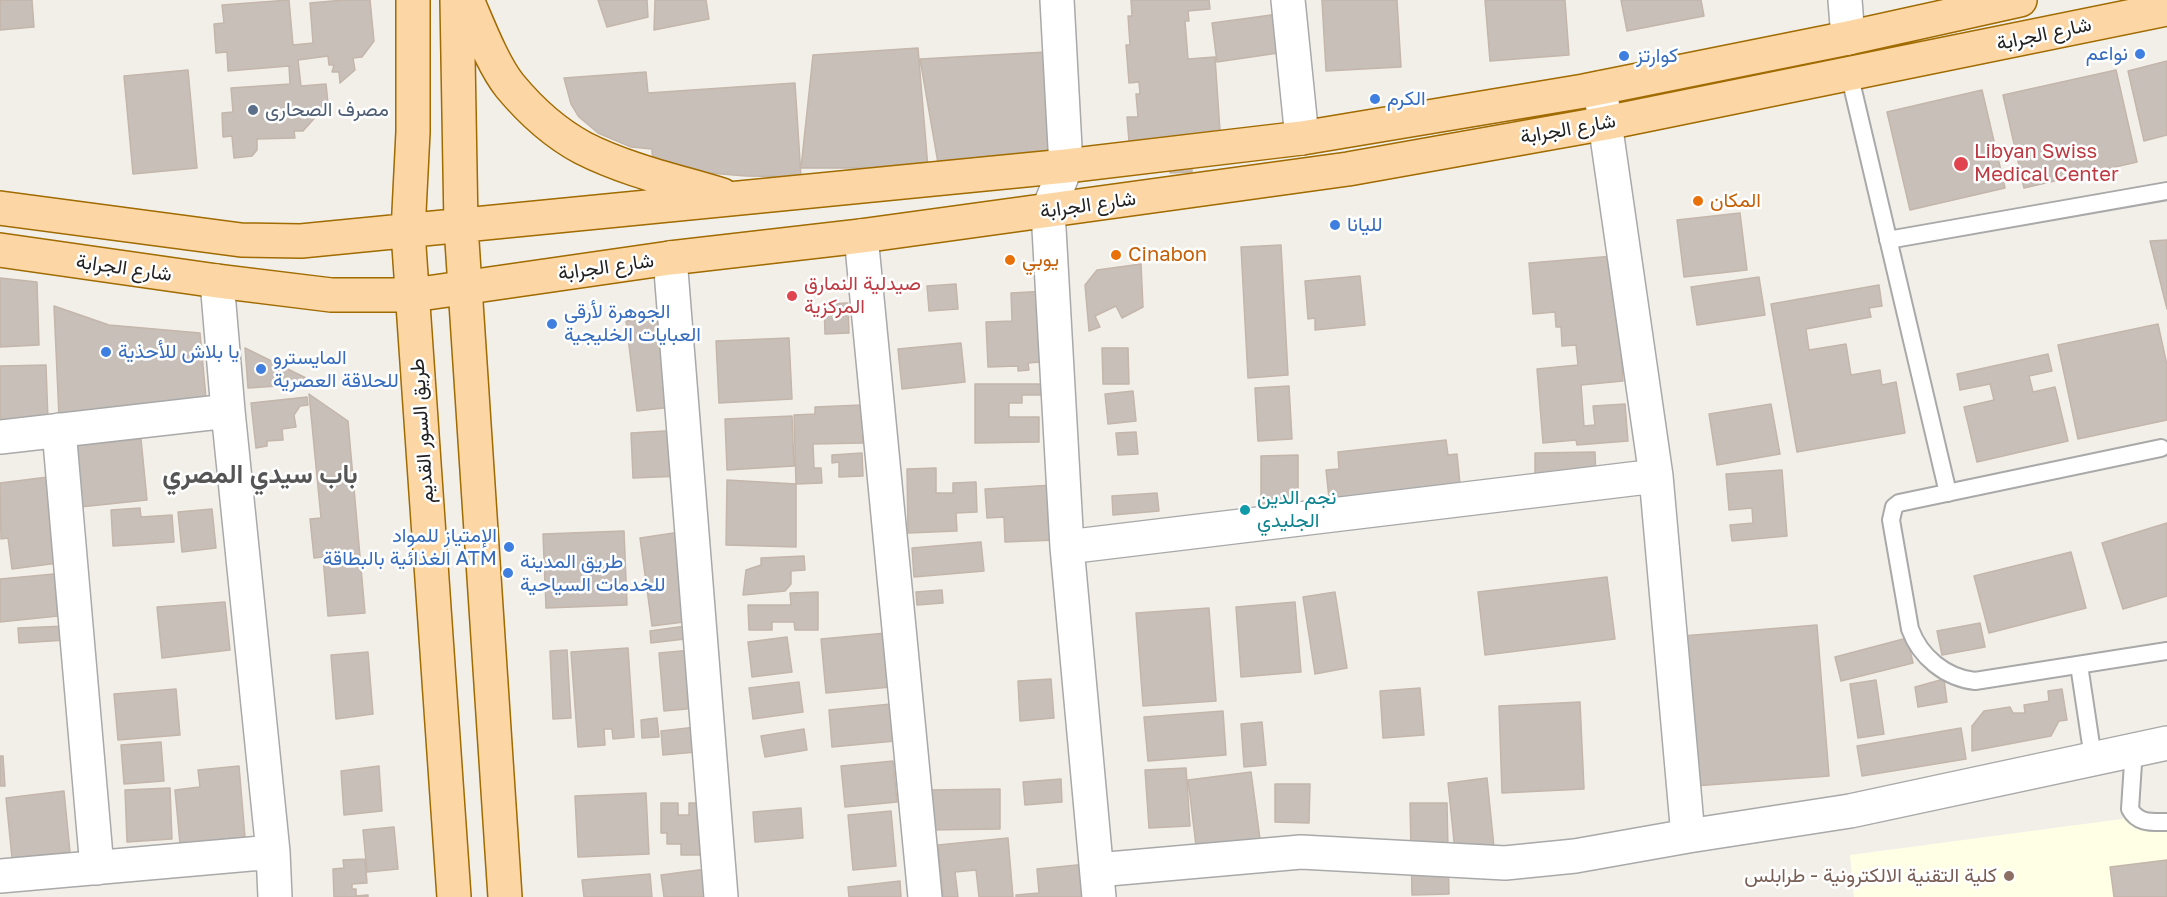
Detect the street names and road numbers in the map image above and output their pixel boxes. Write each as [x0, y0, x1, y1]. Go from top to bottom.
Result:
street label: شارع الجرابة [1994, 12, 2094, 56]
street label: شارع الجرابة [1518, 109, 1618, 149]
street label: شارع الجرابة [1039, 186, 1137, 224]
street label: شارع الجرابة [557, 248, 655, 286]
street label: شارع الجرابة [75, 249, 173, 287]
street label: طريق السور القديم [405, 358, 439, 504]

